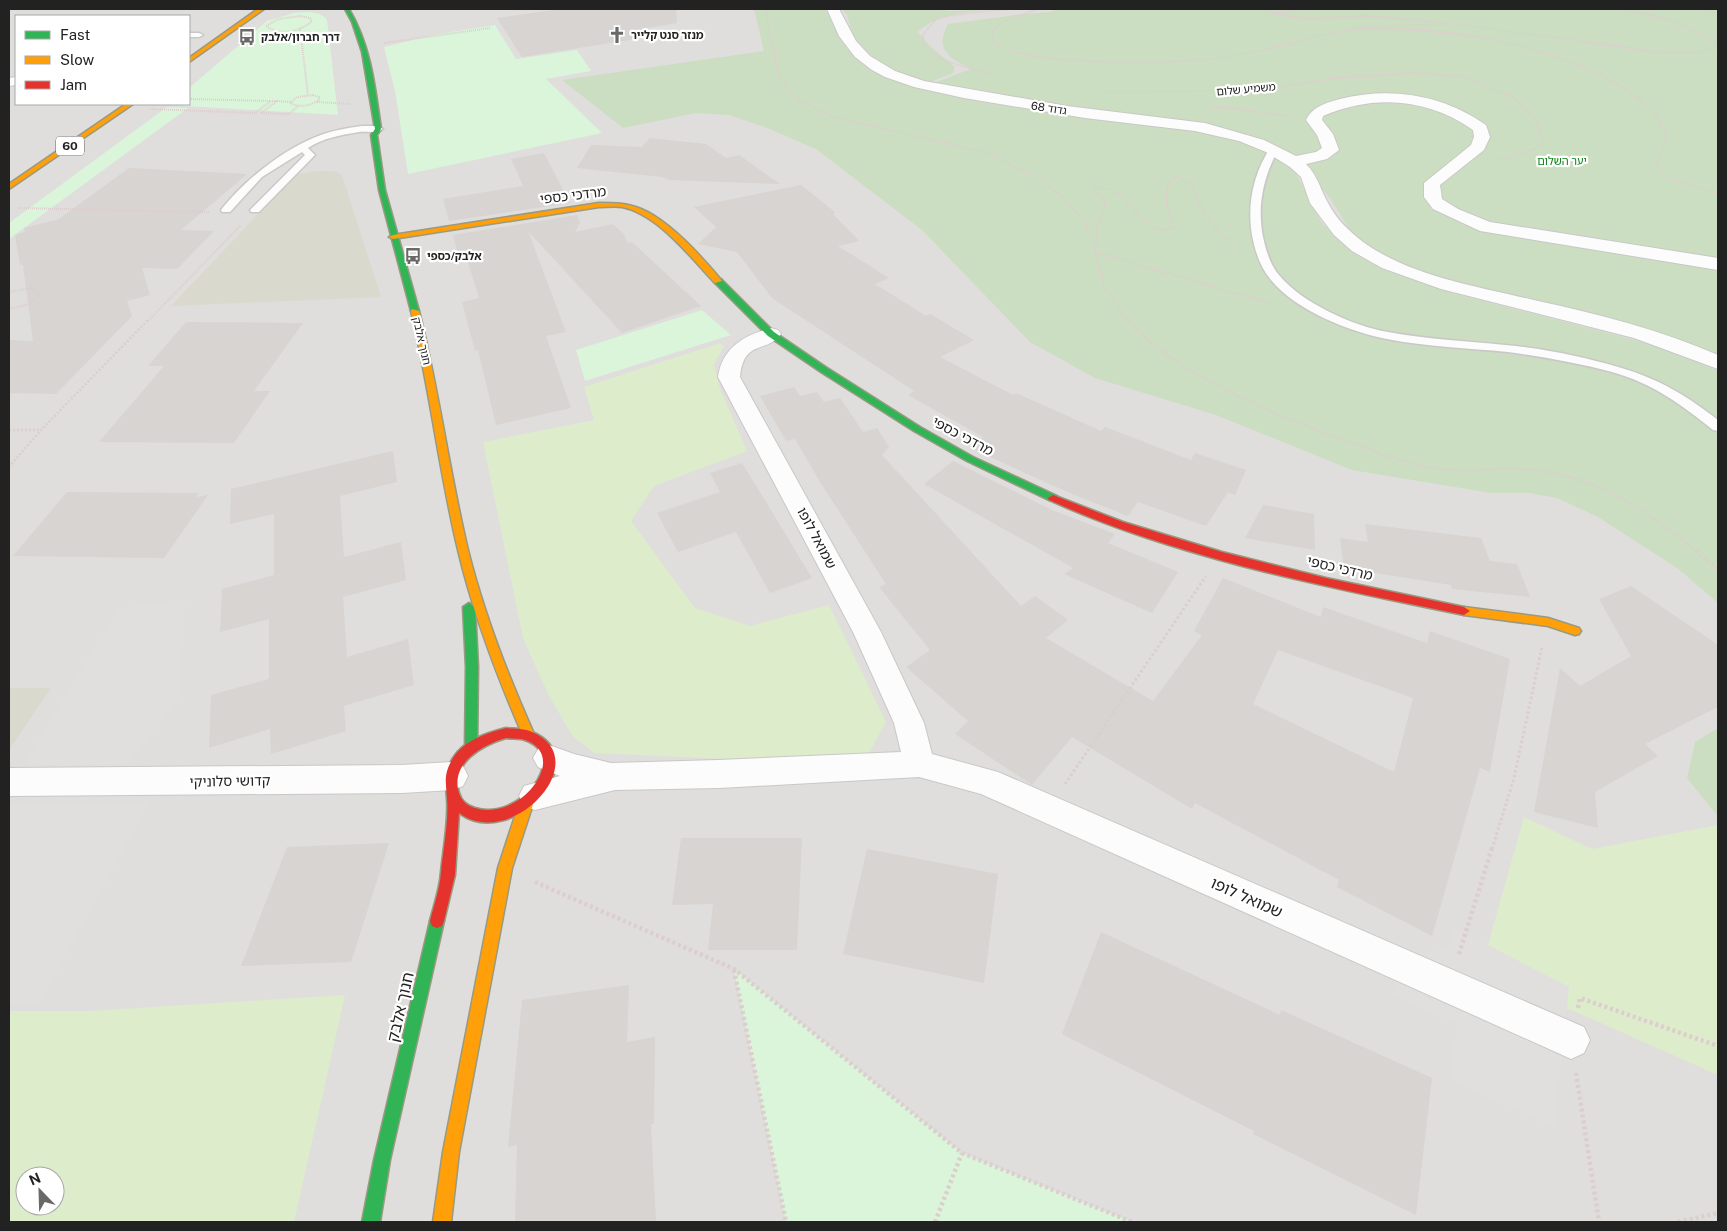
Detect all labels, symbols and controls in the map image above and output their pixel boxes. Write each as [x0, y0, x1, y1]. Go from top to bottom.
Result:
legend [15, 15, 190, 105]
church icon: מנזר סנט קלייר [607, 25, 627, 45]
text: Fast [60, 26, 90, 43]
bus stop icon: דרך חברון/אלבק [237, 27, 257, 47]
place label: מנזר סנט קלייר [631, 29, 704, 41]
place label: דרך חברון/אלבק [261, 31, 341, 43]
text: Slow [60, 51, 95, 68]
text: Jam [60, 76, 87, 93]
street label: משמיע שלום [1216, 80, 1276, 98]
street label: גדוד 68 [1030, 99, 1068, 117]
road number: 60 [56, 136, 84, 156]
park label: יער השלום [1537, 155, 1587, 167]
street label: מרדכי כספי [539, 183, 607, 207]
bus stop icon: אלבק/כספי [403, 246, 423, 266]
place label: אלבק/כספי [427, 250, 482, 262]
street label: חנוך אלבק [411, 316, 433, 366]
street label: מרדכי כספי [930, 413, 996, 459]
street label: שמואל לופו [794, 505, 840, 571]
street label: מרדכי כספי [1306, 553, 1374, 583]
street label: קדושי סלוניקי [189, 772, 271, 790]
street label: שמואל לופו [1208, 873, 1286, 922]
street label: חנוך אלבק [383, 970, 418, 1044]
north arrow [15, 1166, 65, 1216]
text: N [27, 1170, 43, 1189]

